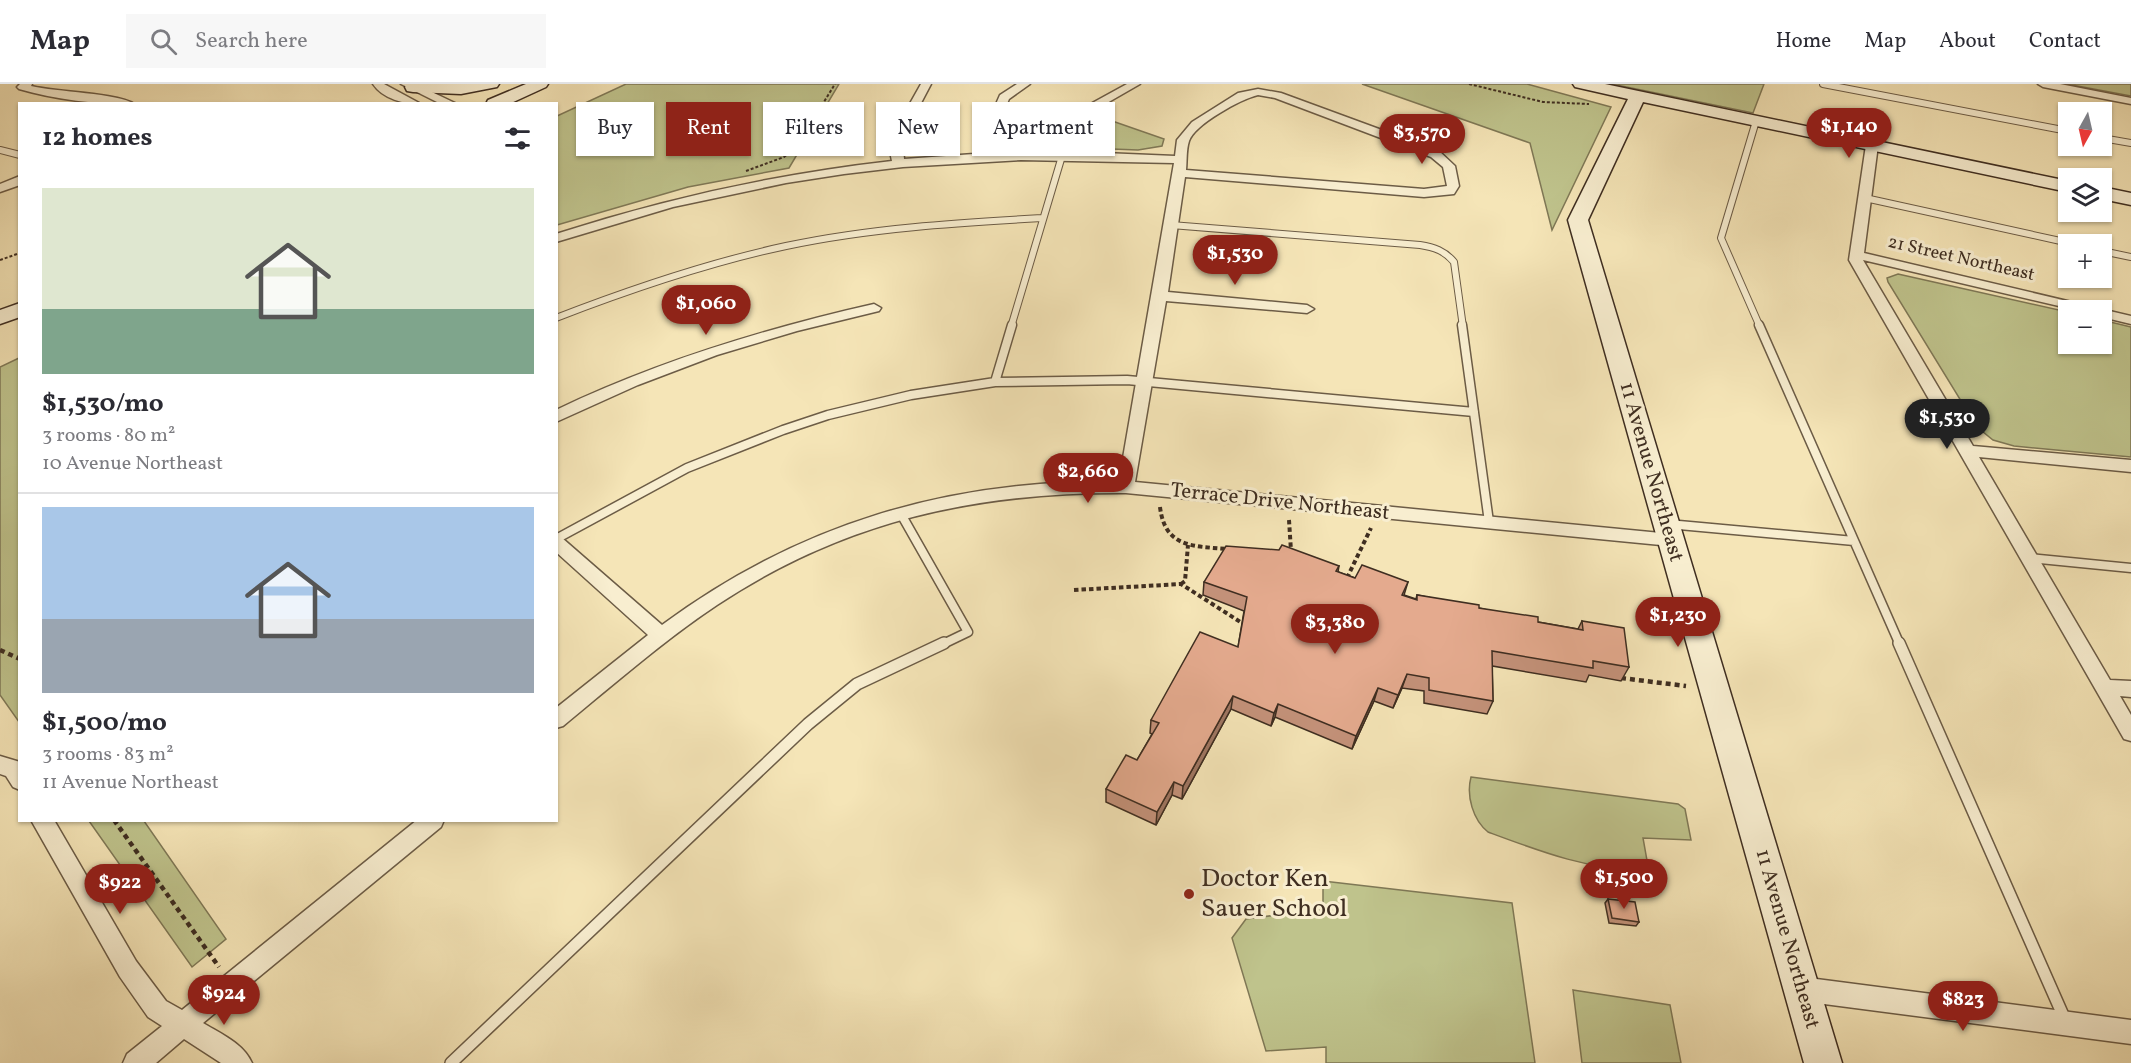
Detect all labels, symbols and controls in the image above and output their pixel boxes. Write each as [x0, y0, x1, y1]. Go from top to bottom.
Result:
search box [126, 14, 546, 68]
text: Map [30, 22, 90, 61]
icon: search [147, 25, 180, 58]
text: Search here [195, 26, 308, 57]
text: Home [1776, 27, 1831, 56]
text: Map [1864, 27, 1906, 56]
text: About [1939, 27, 1996, 56]
text: Contact [2029, 27, 2101, 56]
chip: Buy [576, 102, 654, 156]
chip: Rent [666, 102, 751, 156]
chip: Filters [763, 102, 864, 156]
chip: New [876, 102, 960, 156]
chip: Apartment [972, 102, 1115, 156]
north arrow [2058, 102, 2112, 156]
map controls [2058, 102, 2112, 354]
pin: $1,140 [1800, 108, 1898, 159]
text: $1,140 [1820, 113, 1878, 141]
pin: $3,570 [1373, 114, 1471, 165]
text: $3,570 [1393, 119, 1451, 147]
text: 12 homes [42, 120, 153, 156]
icon: filters [501, 122, 534, 155]
button: layers [2058, 168, 2112, 222]
icon: home [234, 227, 342, 335]
street label: 21 Street Northeast [1885, 230, 2037, 288]
button: + [2058, 234, 2112, 288]
pin: $1,530 [1186, 235, 1284, 286]
text: $1,530 [1207, 240, 1263, 268]
pin: $1,060 [657, 285, 755, 336]
text: $1,060 [676, 290, 736, 318]
button: − [2058, 300, 2112, 354]
street label: 11 Avenue Northeast [1611, 379, 1691, 565]
text: $1,530/mo [42, 386, 164, 422]
pin: $1,530 [1898, 399, 1996, 450]
text: $1,530 [1919, 404, 1975, 432]
text: 3 rooms · 80 m² [42, 422, 175, 450]
text: 10 Avenue Northeast [42, 450, 223, 478]
pin: $2,660 [1039, 453, 1137, 504]
text: $2,660 [1057, 458, 1119, 486]
street label: Terrace Drive Northeast [1169, 476, 1391, 528]
icon: home [234, 546, 342, 654]
pin: $1,230 [1629, 597, 1727, 648]
text: $1,230 [1649, 602, 1707, 630]
pin: $3,380 [1286, 604, 1384, 655]
text: $3,380 [1305, 609, 1365, 637]
text: $1,500/mo [42, 705, 167, 741]
text: 3 rooms · 83 m² [42, 741, 174, 769]
text: 11 Avenue Northeast [42, 769, 219, 797]
street label: 11 Avenue Northeast [1747, 846, 1827, 1032]
pin: $1,500 [1575, 859, 1673, 910]
place label: Doctor Ken Sauer School [1201, 861, 1347, 927]
pin: $922 [84, 864, 156, 915]
text: $1,500 [1594, 864, 1654, 892]
text: $922 [99, 869, 142, 897]
marker: Doctor Ken Sauer School [1182, 887, 1196, 901]
pin: $924 [188, 975, 260, 1026]
text: $924 [202, 980, 246, 1008]
pin: $823 [1927, 981, 1999, 1032]
text: $823 [1942, 986, 1984, 1014]

